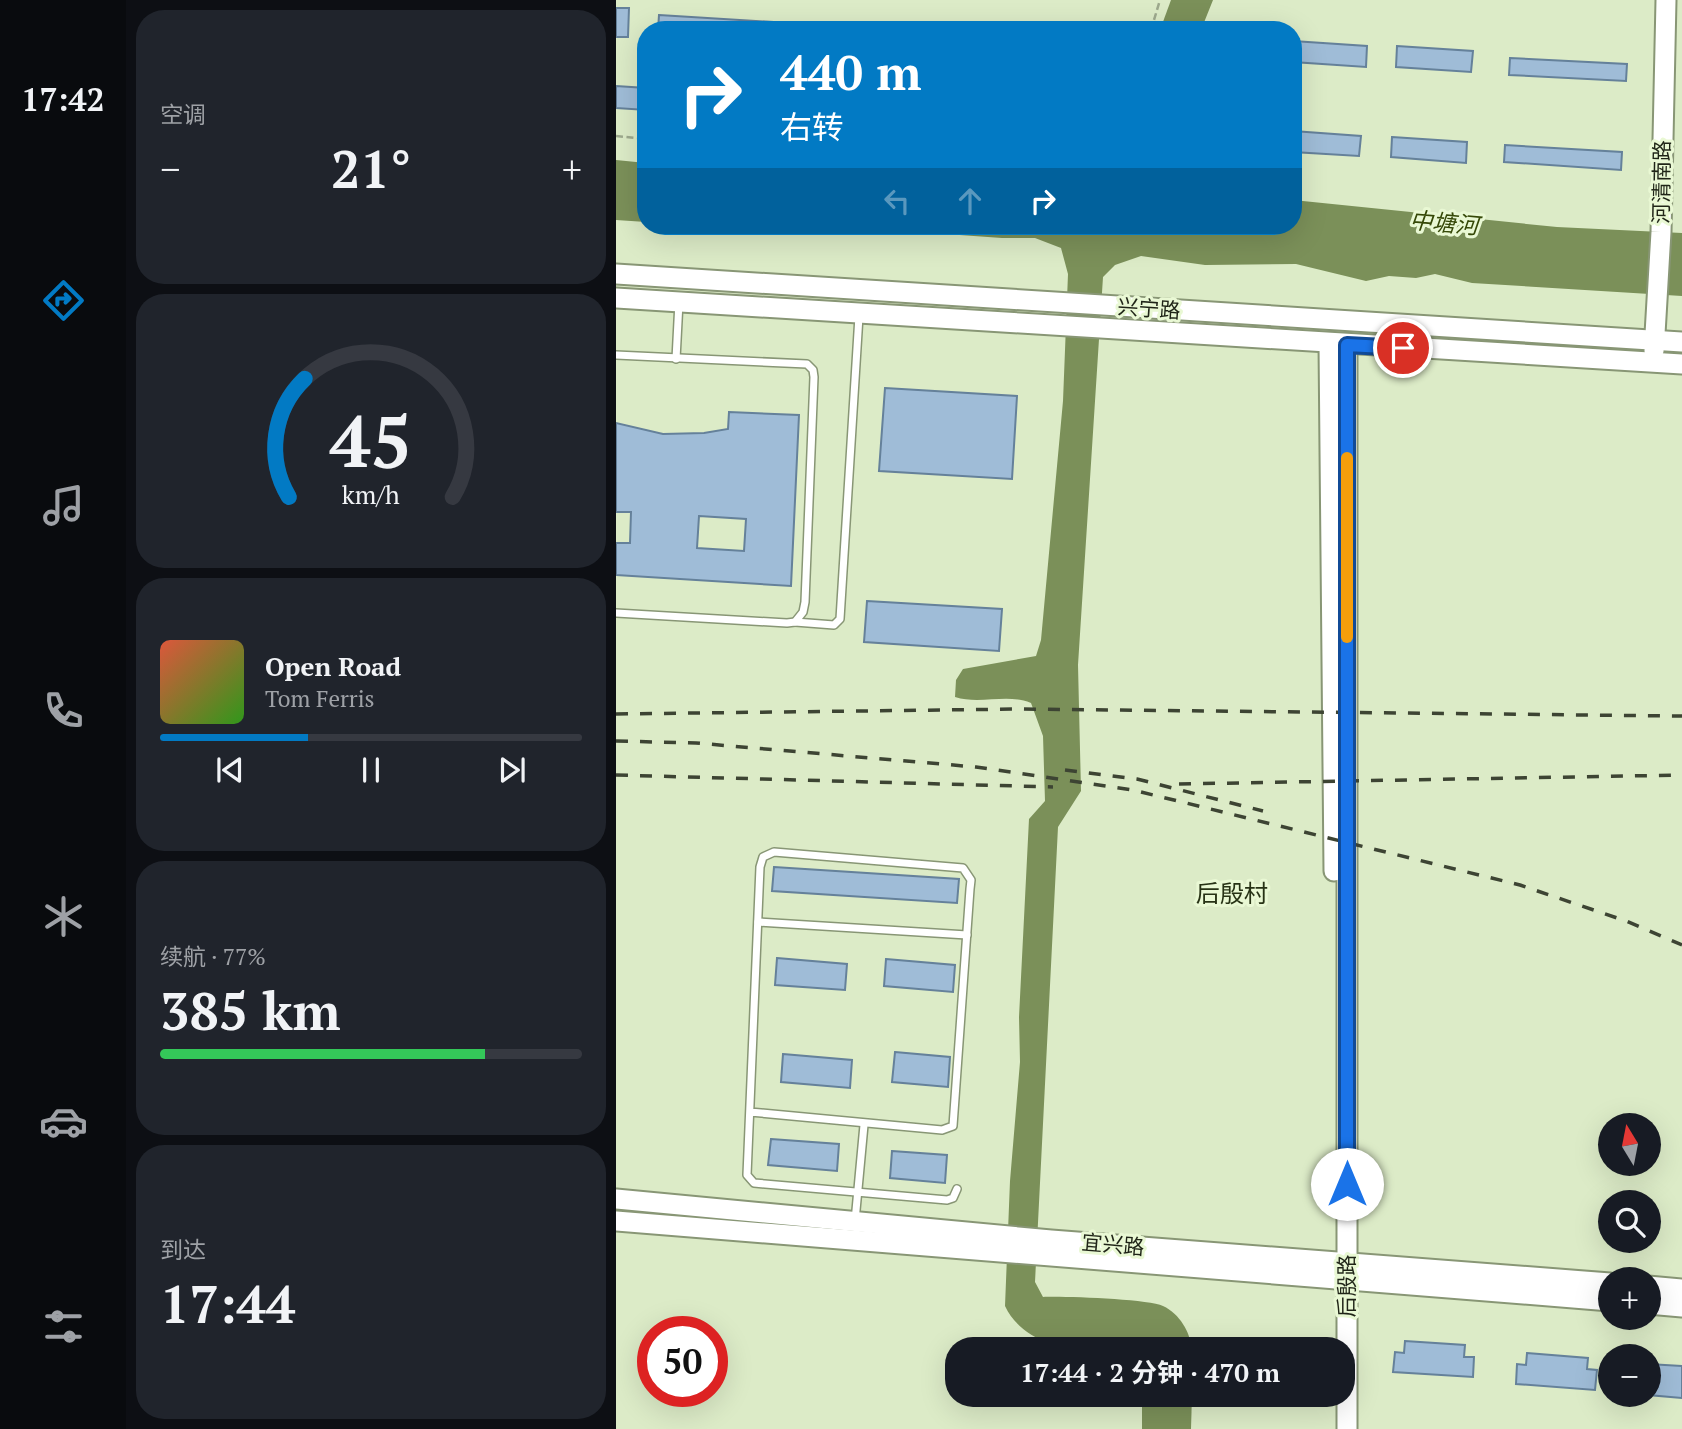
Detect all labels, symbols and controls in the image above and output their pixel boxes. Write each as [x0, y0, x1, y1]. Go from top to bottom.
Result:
text: 440 m [780, 39, 922, 104]
icon: right [665, 49, 756, 140]
text: 17:42 [21, 78, 105, 120]
text: 空调 [160, 99, 206, 130]
text: 右转 [780, 106, 844, 148]
text: 21° [331, 134, 411, 203]
street label: 河清南路 [1646, 140, 1676, 224]
text: − [160, 144, 180, 194]
text: + [562, 144, 582, 194]
icon: left [878, 182, 916, 220]
icon: ahead [951, 182, 989, 220]
icon: right [1024, 182, 1062, 220]
water label: 中塘河 [1408, 204, 1484, 241]
icon: directions [39, 276, 88, 325]
street label: 兴宁路 [1117, 292, 1181, 324]
pin [1373, 318, 1433, 378]
icon: arrive [1384, 329, 1422, 367]
text: 45 [330, 391, 412, 488]
text: km/h [342, 477, 400, 510]
icon: music [39, 481, 88, 530]
text: Open Road [265, 649, 401, 683]
text: Tom Ferris [265, 683, 375, 714]
icon: phone [39, 686, 88, 735]
icon: previous [211, 751, 249, 789]
icon: pause [352, 751, 390, 789]
icon: next [493, 751, 531, 789]
district label: 后殷村 [1196, 877, 1268, 909]
icon: climate [39, 892, 88, 941]
text: 续航 · 77% [160, 941, 266, 972]
text: 385 km [160, 976, 341, 1045]
icon: car [39, 1097, 88, 1146]
north arrow [1598, 1113, 1661, 1176]
map controls [1598, 1113, 1661, 1407]
position arrow [1310, 1147, 1384, 1221]
button: search [1598, 1190, 1661, 1253]
street label: 宜兴路 [1080, 1227, 1146, 1261]
text: 到达 [160, 1234, 206, 1265]
street label: 后殷路 [1332, 1255, 1360, 1318]
button: + [1598, 1267, 1661, 1330]
text: 17:44 [160, 1269, 295, 1338]
icon: filters [39, 1302, 88, 1351]
speed limit sign: 50 [637, 1316, 728, 1407]
button: − [1598, 1344, 1661, 1407]
text: 17:44 · 2 分钟 · 470 m [1020, 1355, 1280, 1389]

